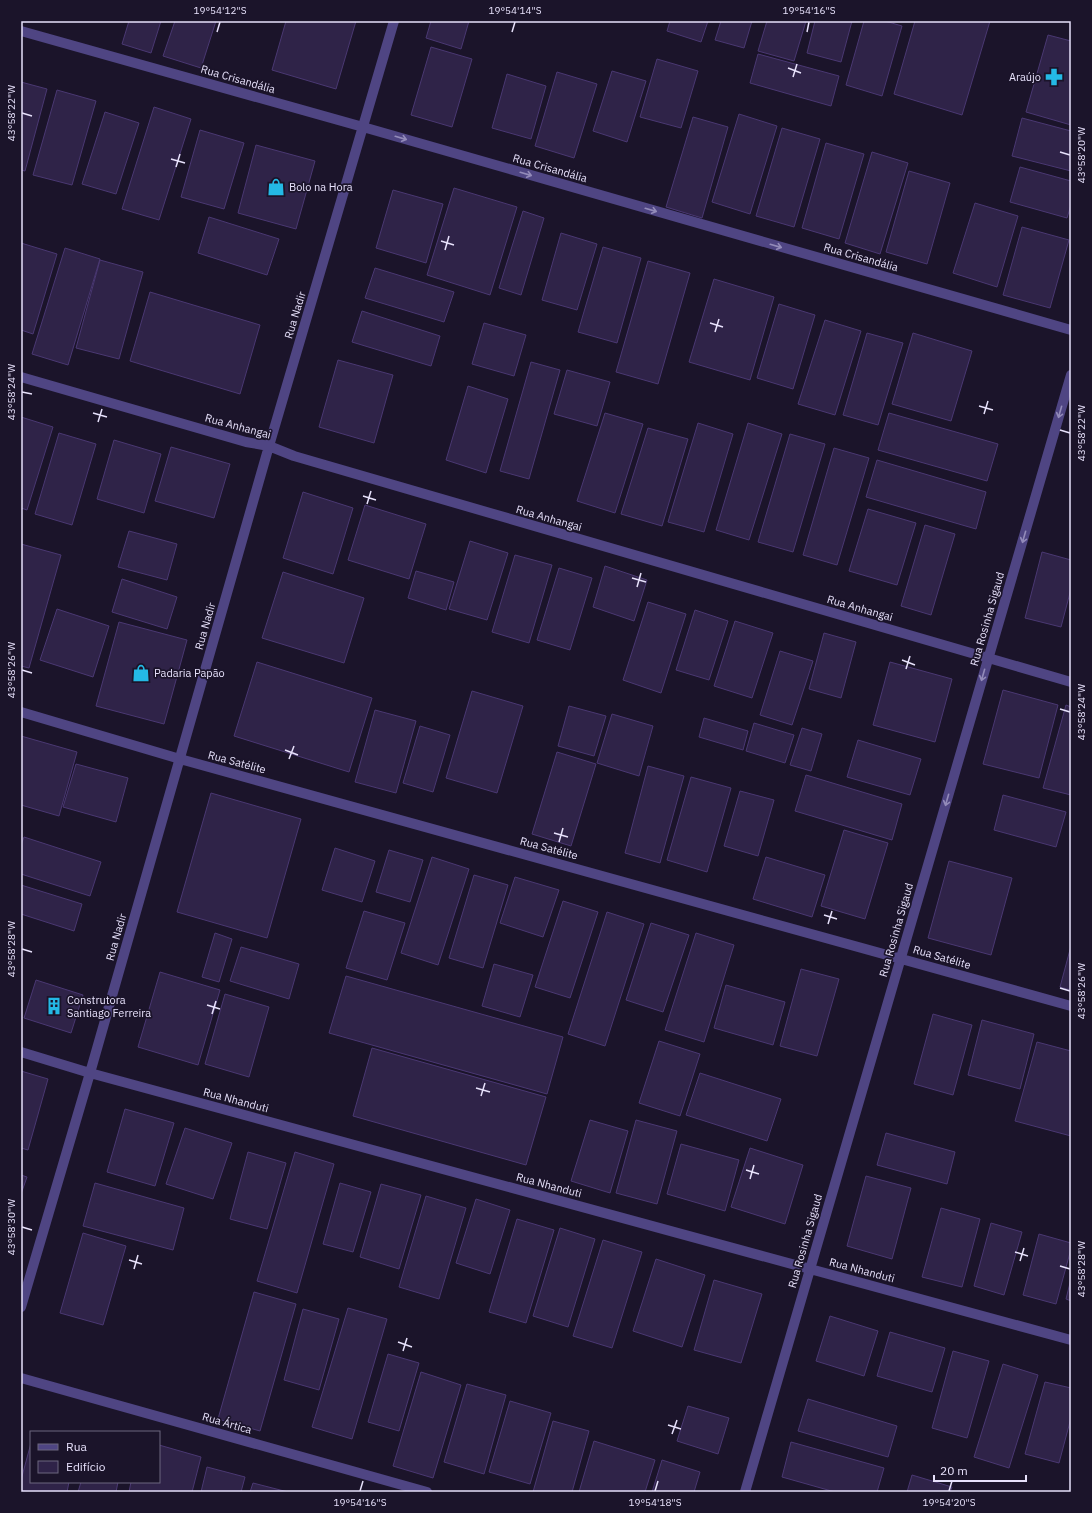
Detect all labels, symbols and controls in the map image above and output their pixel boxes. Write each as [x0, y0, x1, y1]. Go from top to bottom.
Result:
text: 19°54'12"S [193, 4, 247, 17]
text: 19°54'14"S [488, 4, 542, 17]
text: 19°54'16"S [782, 4, 836, 17]
street label: Rua Crisandália [199, 62, 277, 96]
pharmacy icon: Araújo [1044, 67, 1064, 87]
place label: Araújo [1009, 70, 1041, 84]
text: 43°58'22"W [5, 85, 18, 141]
text: 43°58'20"W [1075, 127, 1088, 183]
one-way arrow [394, 135, 407, 142]
street label: Rua Crisandália [511, 151, 589, 185]
one-way arrow [519, 171, 532, 178]
shop icon: Bolo na Hora [266, 177, 286, 197]
place label: Bolo na Hora [289, 180, 353, 194]
one-way arrow [644, 207, 657, 214]
street label: Rua Crisandália [822, 240, 900, 274]
one-way arrow [769, 242, 782, 250]
street label: Rua Nadir [281, 290, 309, 340]
text: 43°58'24"W [5, 364, 18, 420]
one-way arrow [1056, 405, 1063, 418]
text: 43°58'22"W [1075, 405, 1088, 461]
street label: Rua Anhangai [203, 410, 273, 442]
street label: Rua Anhangai [514, 502, 584, 534]
one-way arrow [1020, 530, 1027, 543]
street label: Rua Rosinha Sigaud [967, 570, 1007, 668]
street label: Rua Anhangai [825, 592, 895, 624]
street label: Rua Nadir [192, 601, 218, 651]
text: 43°58'26"W [5, 642, 18, 698]
shop icon: Padaria Papão [131, 663, 151, 683]
place label: Padaria Papão [154, 666, 225, 680]
one-way arrow [979, 669, 987, 682]
text: 43°58'24"W [1075, 684, 1088, 740]
street label: Rua Satélite [206, 748, 268, 776]
one-way arrow [943, 793, 950, 806]
street label: Rua Satélite [518, 834, 580, 862]
street label: Rua Rosinha Sigaud [876, 881, 916, 979]
street label: Rua Nadir [103, 912, 129, 962]
text: 43°58'28"W [5, 921, 18, 977]
street label: Rua Satélite [911, 942, 973, 972]
text: 43°58'26"W [1075, 963, 1088, 1019]
place label: Construtora Santiago Ferreira [67, 993, 151, 1020]
building icon: Construtora Santiago Ferreira [44, 996, 64, 1016]
street label: Rua Nhanduti [202, 1085, 270, 1115]
street label: Rua Nhanduti [515, 1170, 583, 1200]
street label: Rua Rosinha Sigaud [785, 1192, 825, 1290]
text: 43°58'30"W [5, 1199, 18, 1255]
text: 43°58'28"W [1075, 1241, 1088, 1297]
street label: Rua Nhanduti [828, 1255, 896, 1285]
street label: Rua Ártica [201, 1409, 254, 1437]
legend [30, 1431, 160, 1483]
text: Rua [66, 1439, 87, 1454]
scale bar [934, 1457, 1026, 1483]
text: Edifício [66, 1459, 106, 1474]
text: 20 m [940, 1463, 968, 1478]
text: 19°54'16"S [333, 1496, 387, 1509]
text: 19°54'18"S [628, 1496, 682, 1509]
text: 19°54'20"S [922, 1496, 976, 1509]

